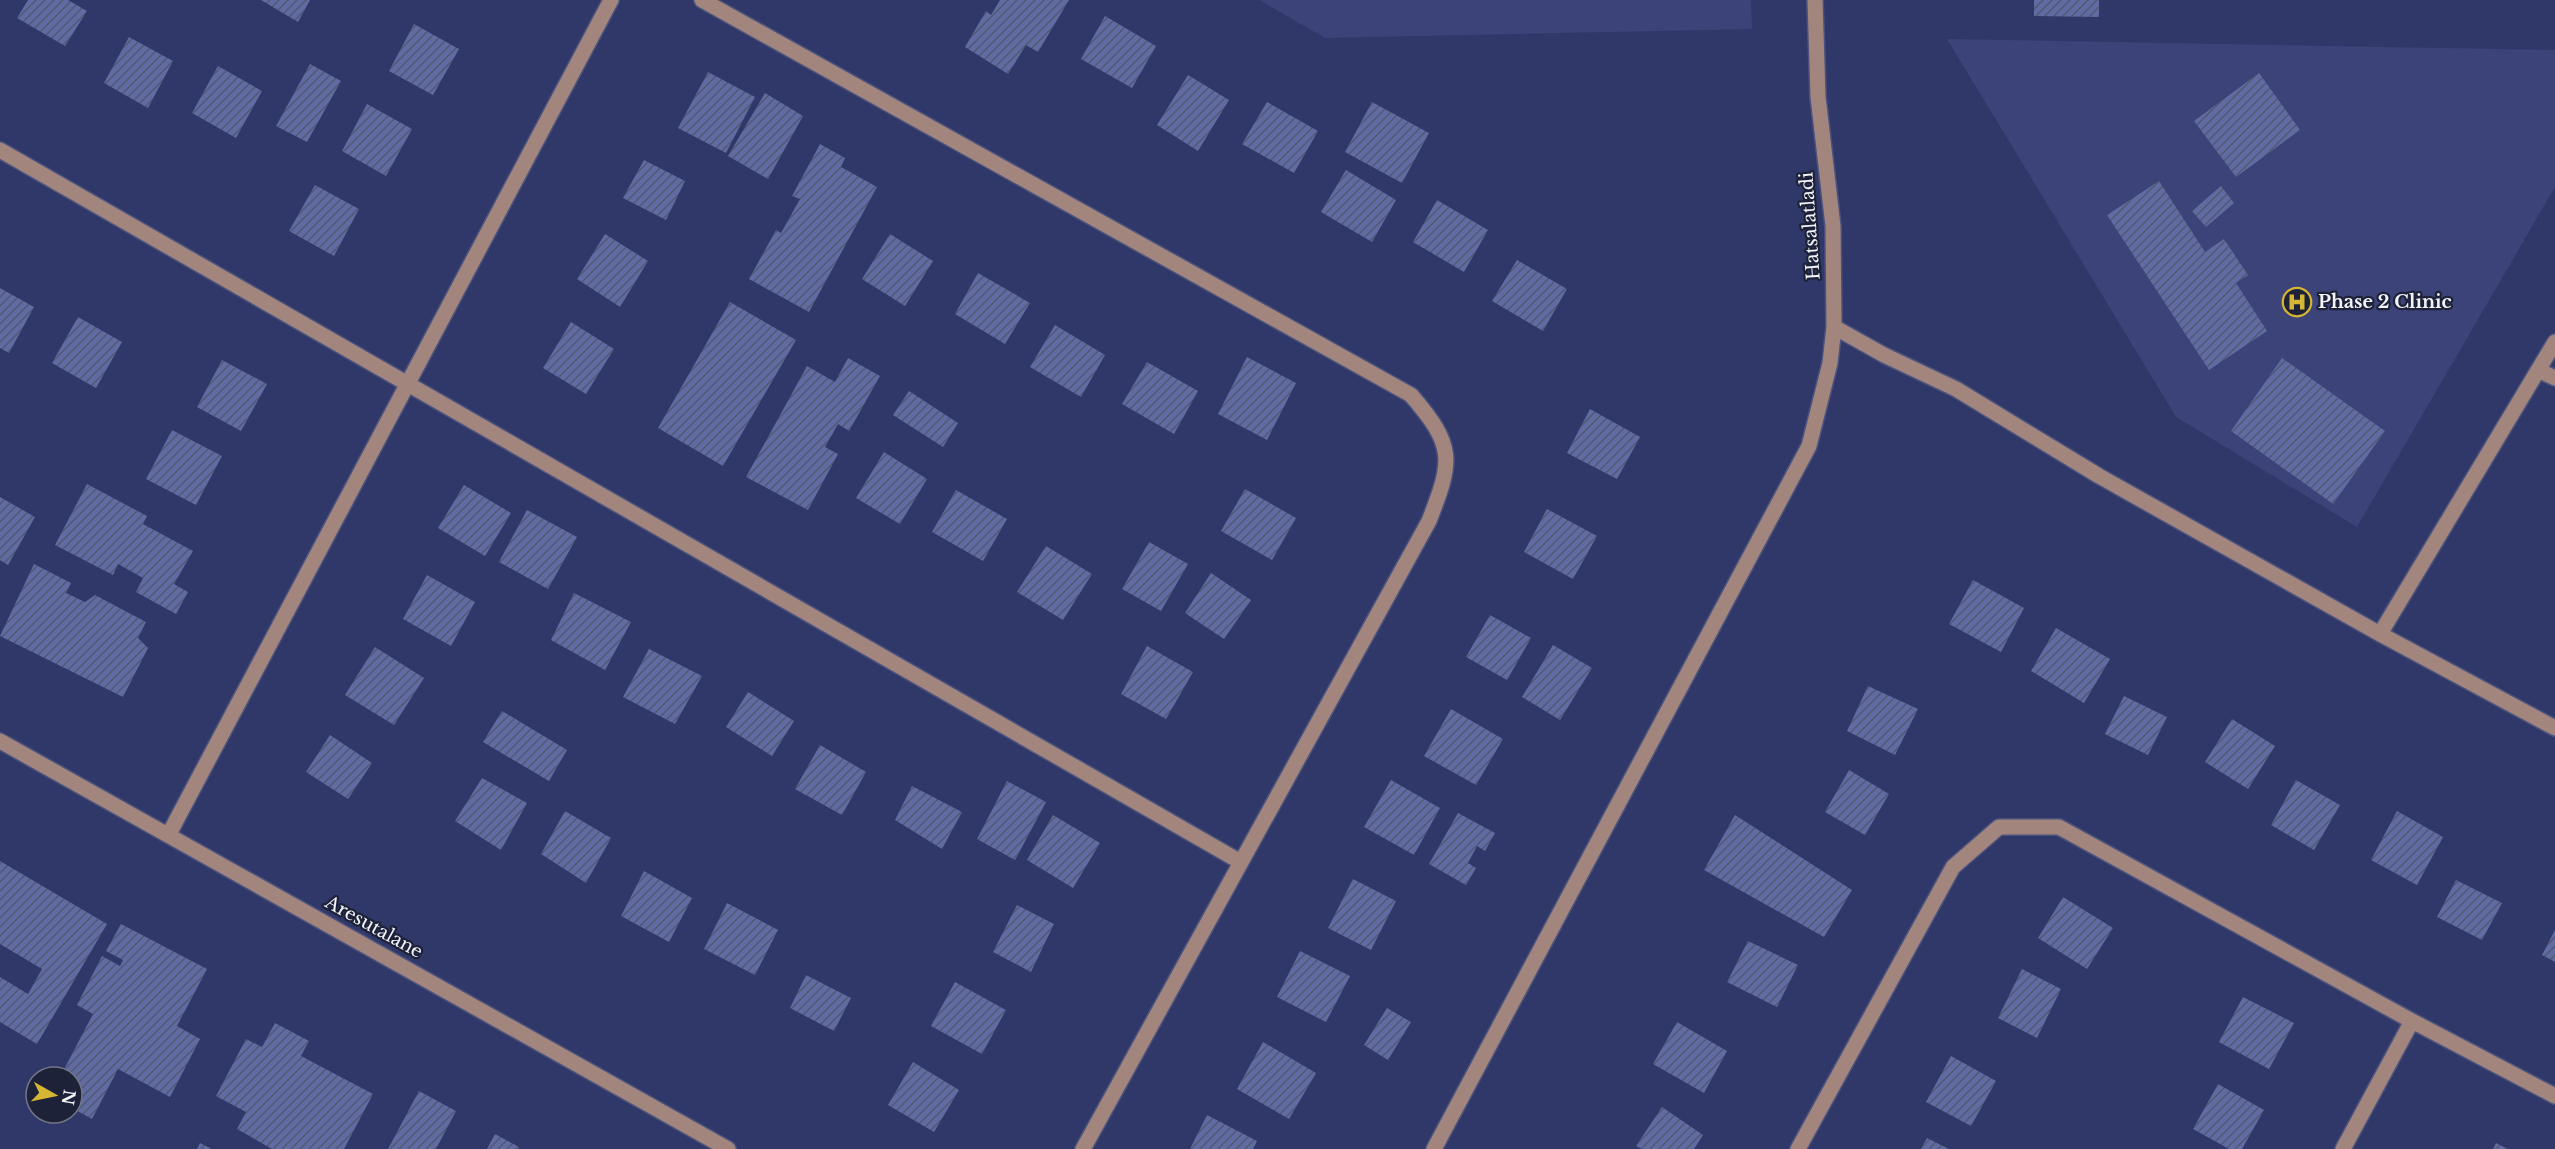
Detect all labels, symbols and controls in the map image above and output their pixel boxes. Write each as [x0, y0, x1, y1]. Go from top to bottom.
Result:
street label: Hatsalatladi [1795, 171, 1825, 281]
hospital icon: Phase 2 Clinic [2281, 286, 2313, 318]
place label: Phase 2 Clinic [2318, 291, 2452, 313]
street label: Aresutalane [320, 891, 427, 963]
north arrow [24, 1065, 84, 1125]
text: N [58, 1088, 80, 1106]

